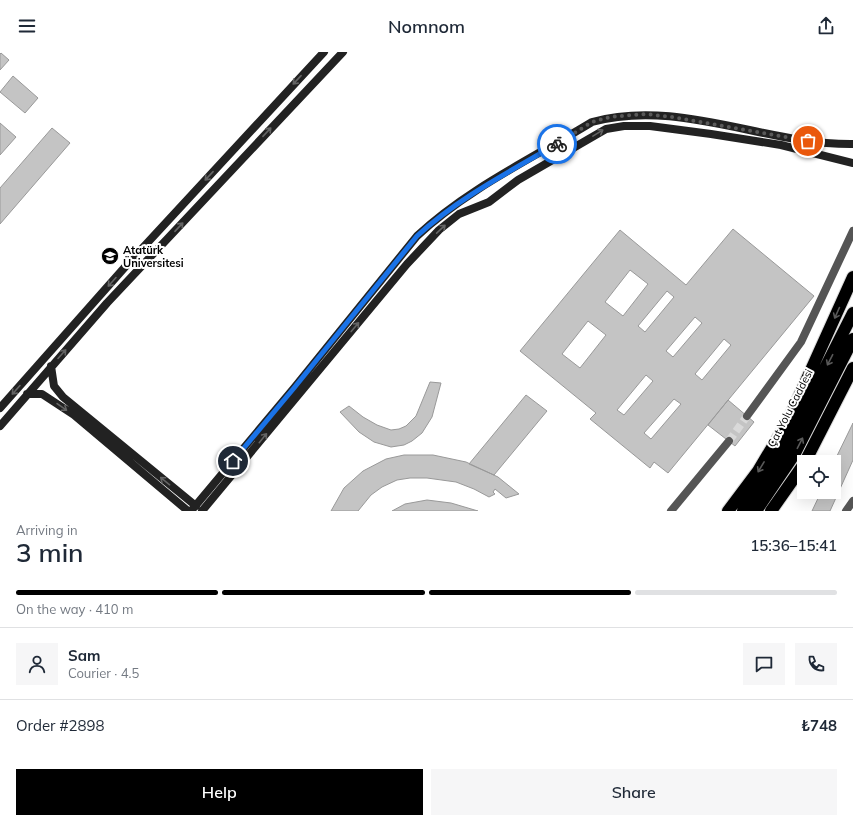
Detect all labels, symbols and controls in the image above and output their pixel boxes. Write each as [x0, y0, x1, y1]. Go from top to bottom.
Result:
icon: menu [16, 15, 38, 37]
text: Nomnom [388, 15, 465, 38]
icon: share [815, 15, 837, 37]
one-way arrow [293, 75, 302, 85]
courier [537, 124, 577, 164]
pin [791, 124, 825, 158]
one-way arrow [263, 127, 272, 137]
one-way arrow [592, 129, 604, 137]
icon: bag [797, 130, 819, 152]
icon: bike [546, 133, 568, 155]
one-way arrow [204, 171, 214, 181]
one-way arrow [174, 222, 183, 232]
one-way arrow [435, 225, 446, 234]
place label: Atatürk Üniversitesi [123, 243, 184, 270]
school or university icon: Atatürk Üniversitesi [100, 246, 120, 266]
one-way arrow [107, 277, 117, 287]
one-way arrow [833, 306, 840, 318]
one-way arrow [350, 321, 359, 332]
one-way arrow [58, 349, 67, 359]
one-way arrow [825, 354, 833, 366]
street label: Çat Yolu Caddesi [764, 367, 816, 449]
one-way arrow [12, 385, 21, 395]
one-way arrow [56, 403, 67, 411]
one-way arrow [259, 433, 268, 443]
one-way arrow [797, 437, 804, 449]
pin [216, 444, 250, 478]
icon: home [222, 450, 244, 472]
map controls [797, 455, 841, 499]
button: locate [797, 455, 841, 499]
one-way arrow [757, 461, 765, 472]
one-way arrow [160, 476, 171, 485]
text: Arriving in [16, 522, 78, 538]
text: 3 min [16, 536, 84, 569]
text: 15:36–15:41 [750, 536, 837, 555]
text: On the way · 410 m [16, 601, 133, 617]
button: person [16, 643, 58, 685]
button: chat [743, 643, 785, 685]
button: phone [795, 643, 837, 685]
text: Sam [68, 646, 100, 665]
text: Courier · 4.5 [68, 665, 139, 681]
text: Order #2898 [16, 716, 104, 735]
text: ₺748 [801, 716, 837, 735]
button: Help [16, 769, 423, 815]
button: Share [431, 769, 837, 815]

